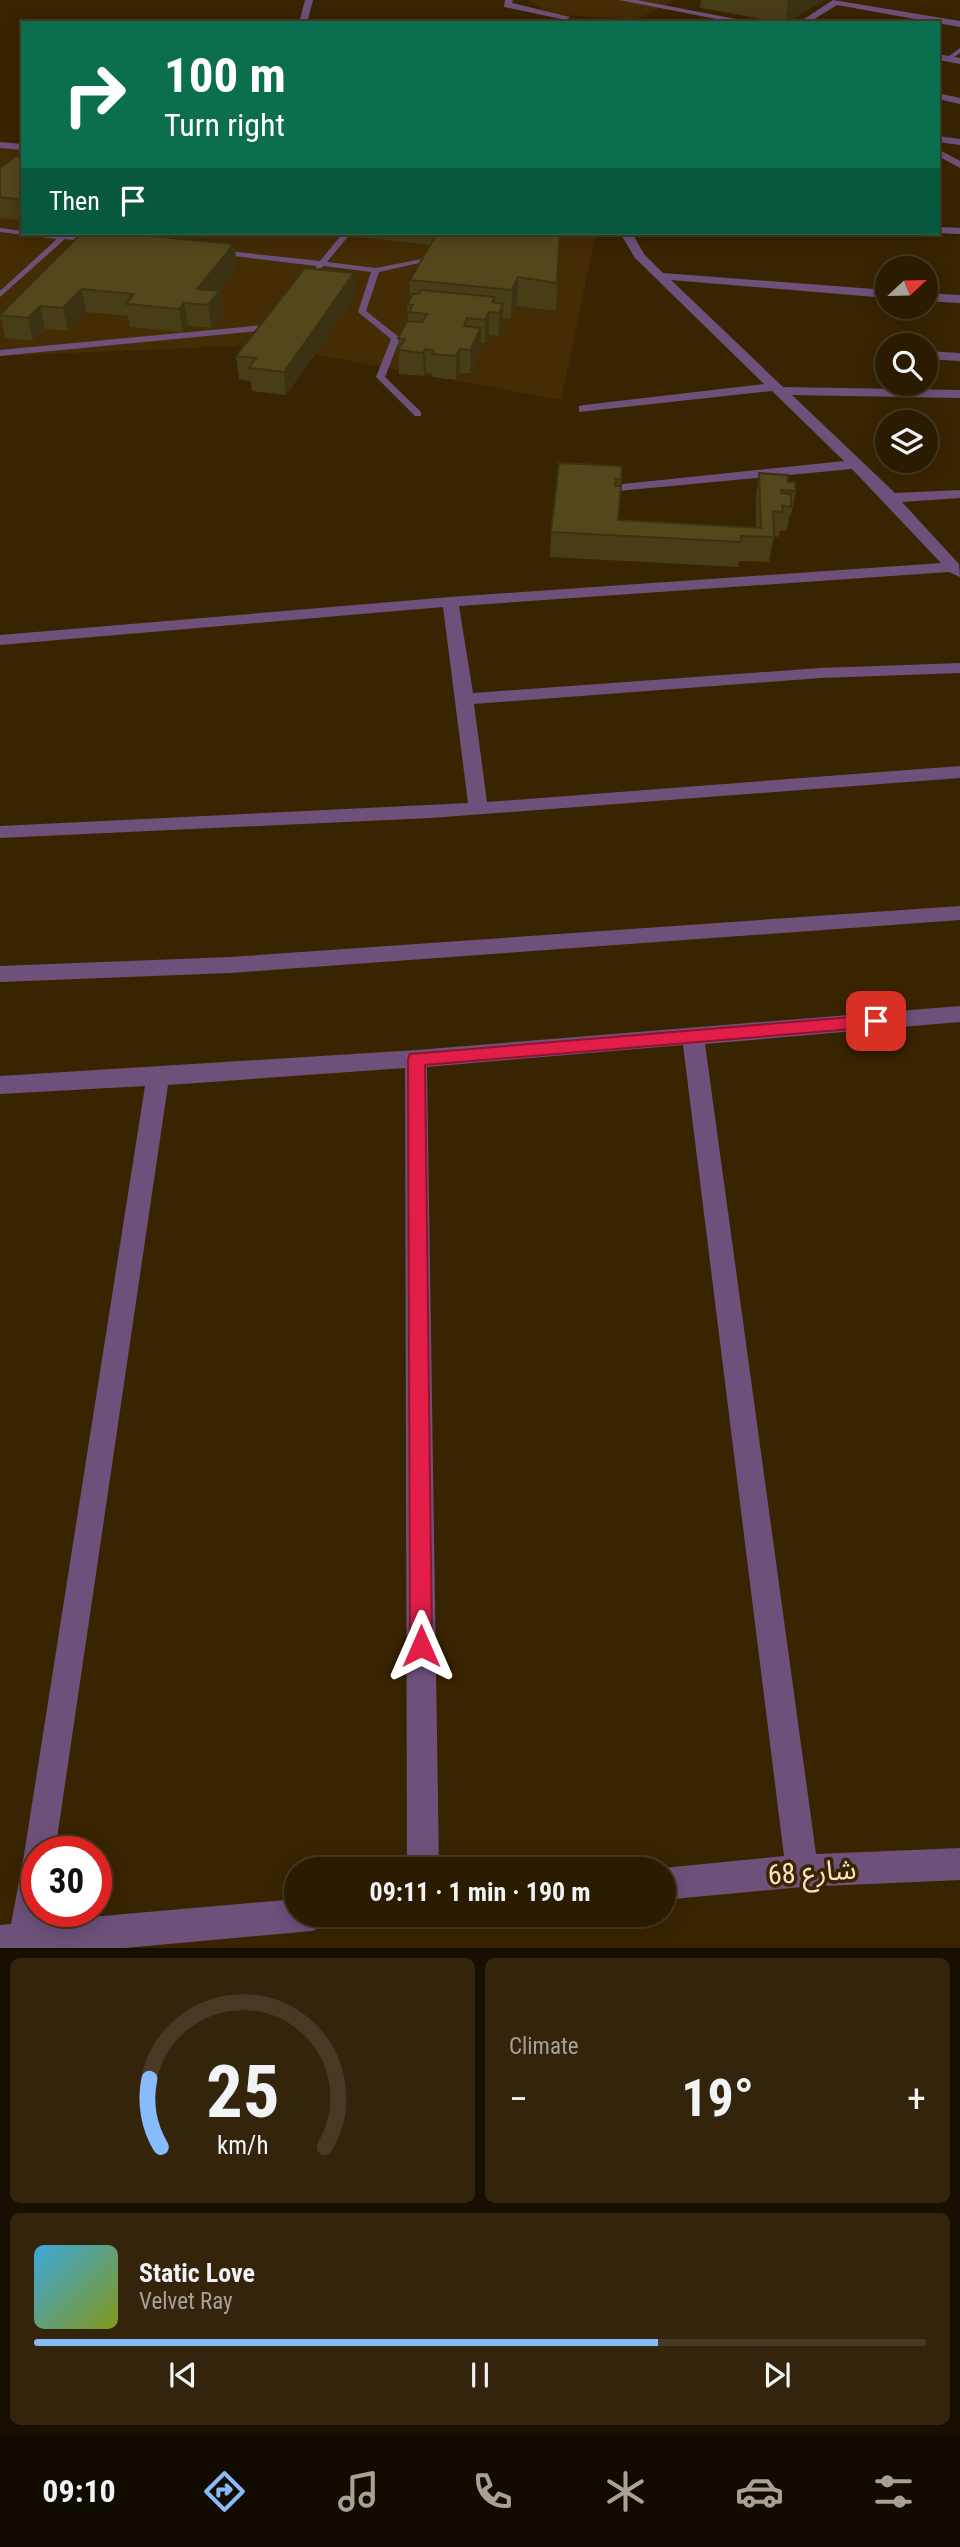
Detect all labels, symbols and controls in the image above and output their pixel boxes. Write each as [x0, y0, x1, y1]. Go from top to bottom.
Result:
text: 100 m [164, 47, 286, 104]
icon: right [49, 49, 140, 140]
text: Turn right [164, 106, 285, 144]
icon: arrive [114, 182, 152, 220]
text: Then [49, 186, 100, 216]
north arrow [875, 256, 938, 318]
map controls [875, 256, 938, 473]
button: search [875, 333, 938, 396]
button: layers [875, 410, 938, 473]
pin [846, 991, 906, 1051]
icon: arrive [857, 1002, 895, 1040]
position arrow [384, 1609, 458, 1683]
speed limit sign: 30 [21, 1836, 112, 1927]
street label: شارع 68 [767, 1852, 858, 1896]
text: 09:11 · 1 min · 190 m [370, 1877, 590, 1907]
text: Climate [509, 2033, 579, 2060]
text: 25 [206, 2049, 279, 2135]
text: 19° [681, 2068, 754, 2129]
text: − [509, 2077, 528, 2121]
text: + [907, 2077, 926, 2121]
text: km/h [217, 2130, 268, 2159]
text: Static Love [139, 2258, 255, 2288]
text: Velvet Ray [139, 2288, 233, 2315]
icon: previous [164, 2356, 202, 2394]
icon: pause [461, 2356, 499, 2394]
icon: next [758, 2356, 796, 2394]
icon: directions [200, 2467, 249, 2516]
icon: music [334, 2467, 383, 2516]
icon: phone [468, 2467, 517, 2516]
icon: climate [601, 2467, 650, 2516]
icon: car [735, 2467, 784, 2516]
icon: filters [869, 2467, 918, 2516]
text: 09:10 [42, 2472, 116, 2510]

